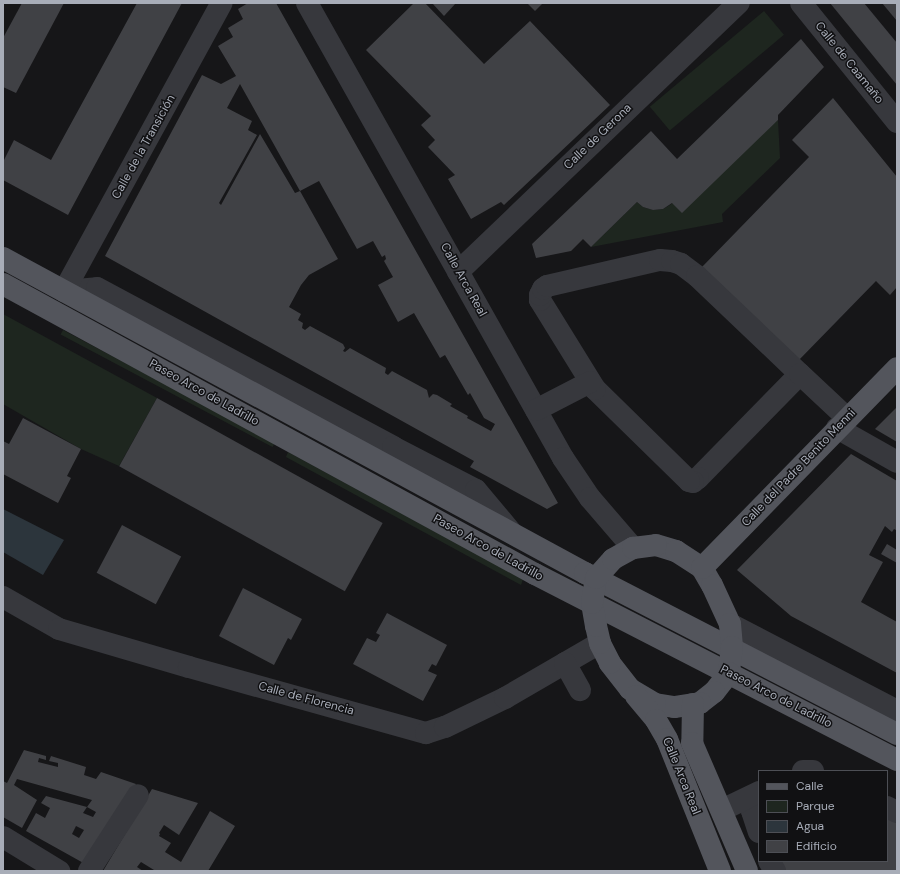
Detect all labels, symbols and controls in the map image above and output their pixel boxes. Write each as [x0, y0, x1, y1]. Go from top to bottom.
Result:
street label: Calle de Caamaño [812, 19, 886, 107]
street label: Calle de la Transición [109, 92, 179, 202]
street label: Calle de Gerona [561, 101, 635, 173]
street label: Calle Arca Real [437, 241, 489, 319]
street label: Paseo Arco de Ladrillo [147, 357, 261, 429]
street label: Calle del Padre Benito Menni [739, 406, 859, 530]
street label: Paseo Arco de Ladrillo [431, 512, 545, 584]
street label: Paseo Arco de Ladrillo [718, 663, 834, 731]
street label: Calle de Florencia [257, 679, 355, 719]
street label: Calle Arca Real [659, 735, 703, 817]
legend [758, 770, 888, 862]
text: Calle [796, 778, 823, 794]
text: Parque [796, 798, 835, 814]
text: Agua [796, 818, 824, 834]
text: Edificio [796, 838, 837, 854]

